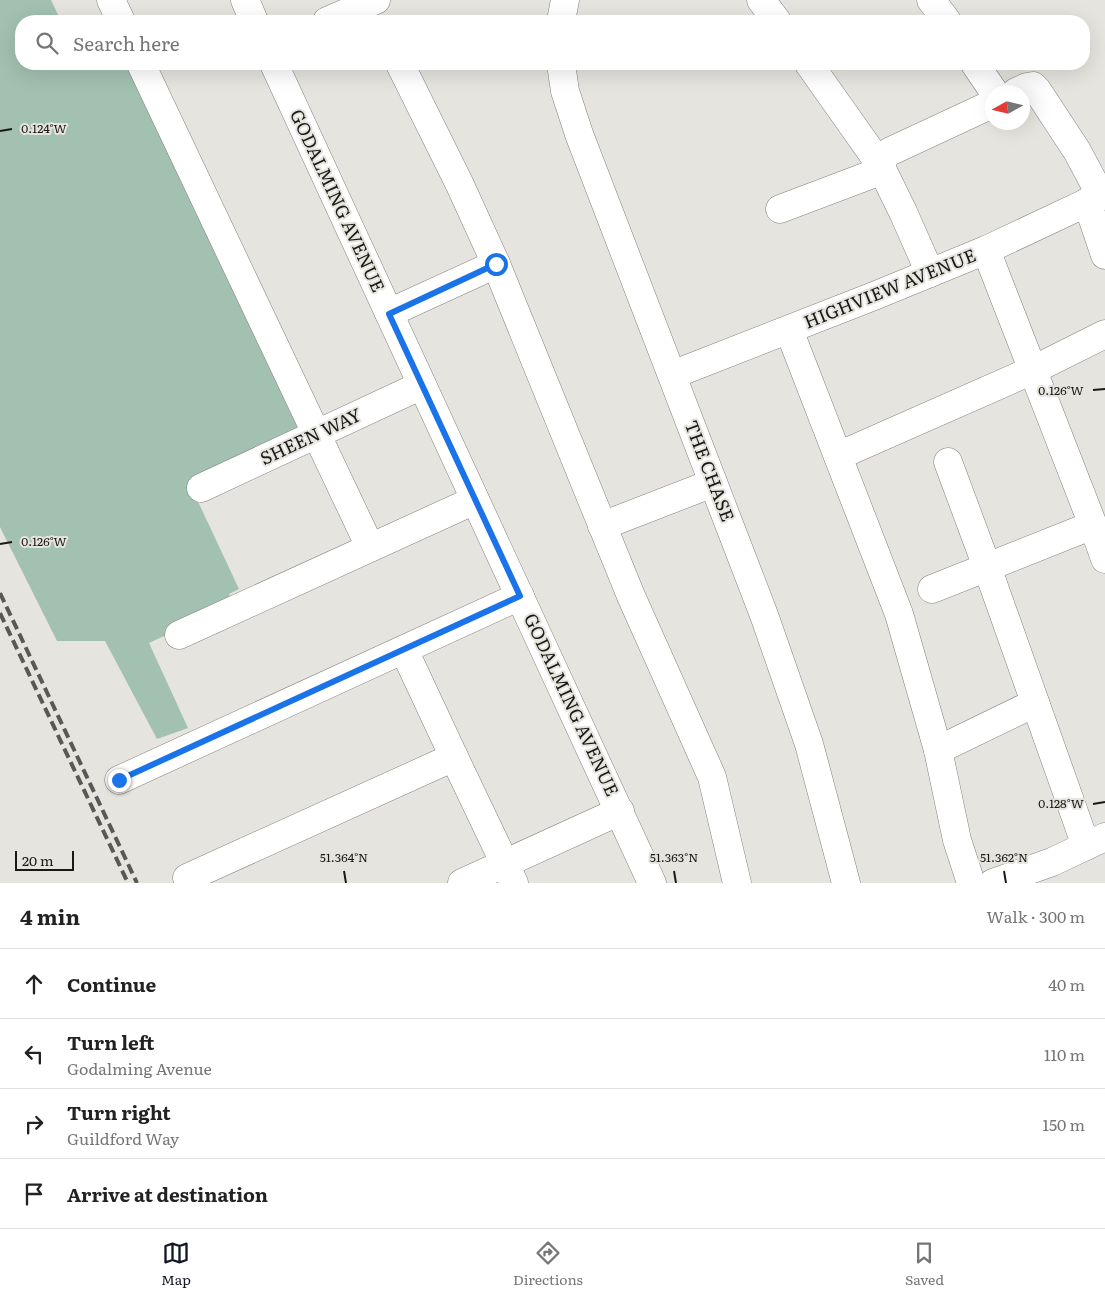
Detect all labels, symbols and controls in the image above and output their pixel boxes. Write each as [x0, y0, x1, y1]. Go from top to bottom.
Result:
search box [15, 15, 1090, 70]
icon: search [33, 29, 61, 57]
text: Search here [73, 29, 180, 57]
north arrow [985, 85, 1030, 130]
street label: GODALMING AVENUE [284, 104, 393, 296]
text: 0.124°W [21, 119, 67, 137]
street label: HIGHVIEW AVENUE [799, 241, 980, 335]
route start [485, 253, 508, 276]
text: 0.126°W [1038, 381, 1084, 399]
street label: SHEEN WAY [255, 400, 366, 471]
street label: THE CHASE [679, 416, 742, 525]
text: 0.126°W [21, 532, 67, 550]
street label: GODALMING AVENUE [518, 608, 627, 800]
route end [108, 769, 131, 792]
text: 0.128°W [1038, 794, 1084, 812]
scale bar [15, 848, 74, 871]
text: 51.364°N [320, 848, 368, 866]
text: 51.363°N [650, 848, 698, 866]
text: 51.362°N [980, 848, 1028, 866]
text: 20 m [22, 850, 54, 870]
text: 4 min [20, 900, 80, 931]
text: Walk · 300 m [986, 904, 1085, 928]
icon: ahead [20, 970, 48, 998]
text: Continue [67, 970, 156, 998]
text: 40 m [1048, 972, 1085, 996]
text: Turn left [67, 1028, 154, 1056]
icon: left [20, 1040, 48, 1068]
text: 110 m [1044, 1042, 1085, 1066]
text: Godalming Avenue [67, 1056, 212, 1080]
text: Turn right [67, 1098, 171, 1126]
icon: right [20, 1110, 48, 1138]
text: 150 m [1042, 1112, 1085, 1136]
text: Guildford Way [67, 1126, 179, 1150]
icon: arrive [20, 1180, 48, 1208]
text: Arrive at destination [67, 1180, 268, 1208]
tab: Map [161, 1239, 191, 1289]
tab: Directions [513, 1239, 583, 1289]
tab: Saved [905, 1239, 944, 1289]

